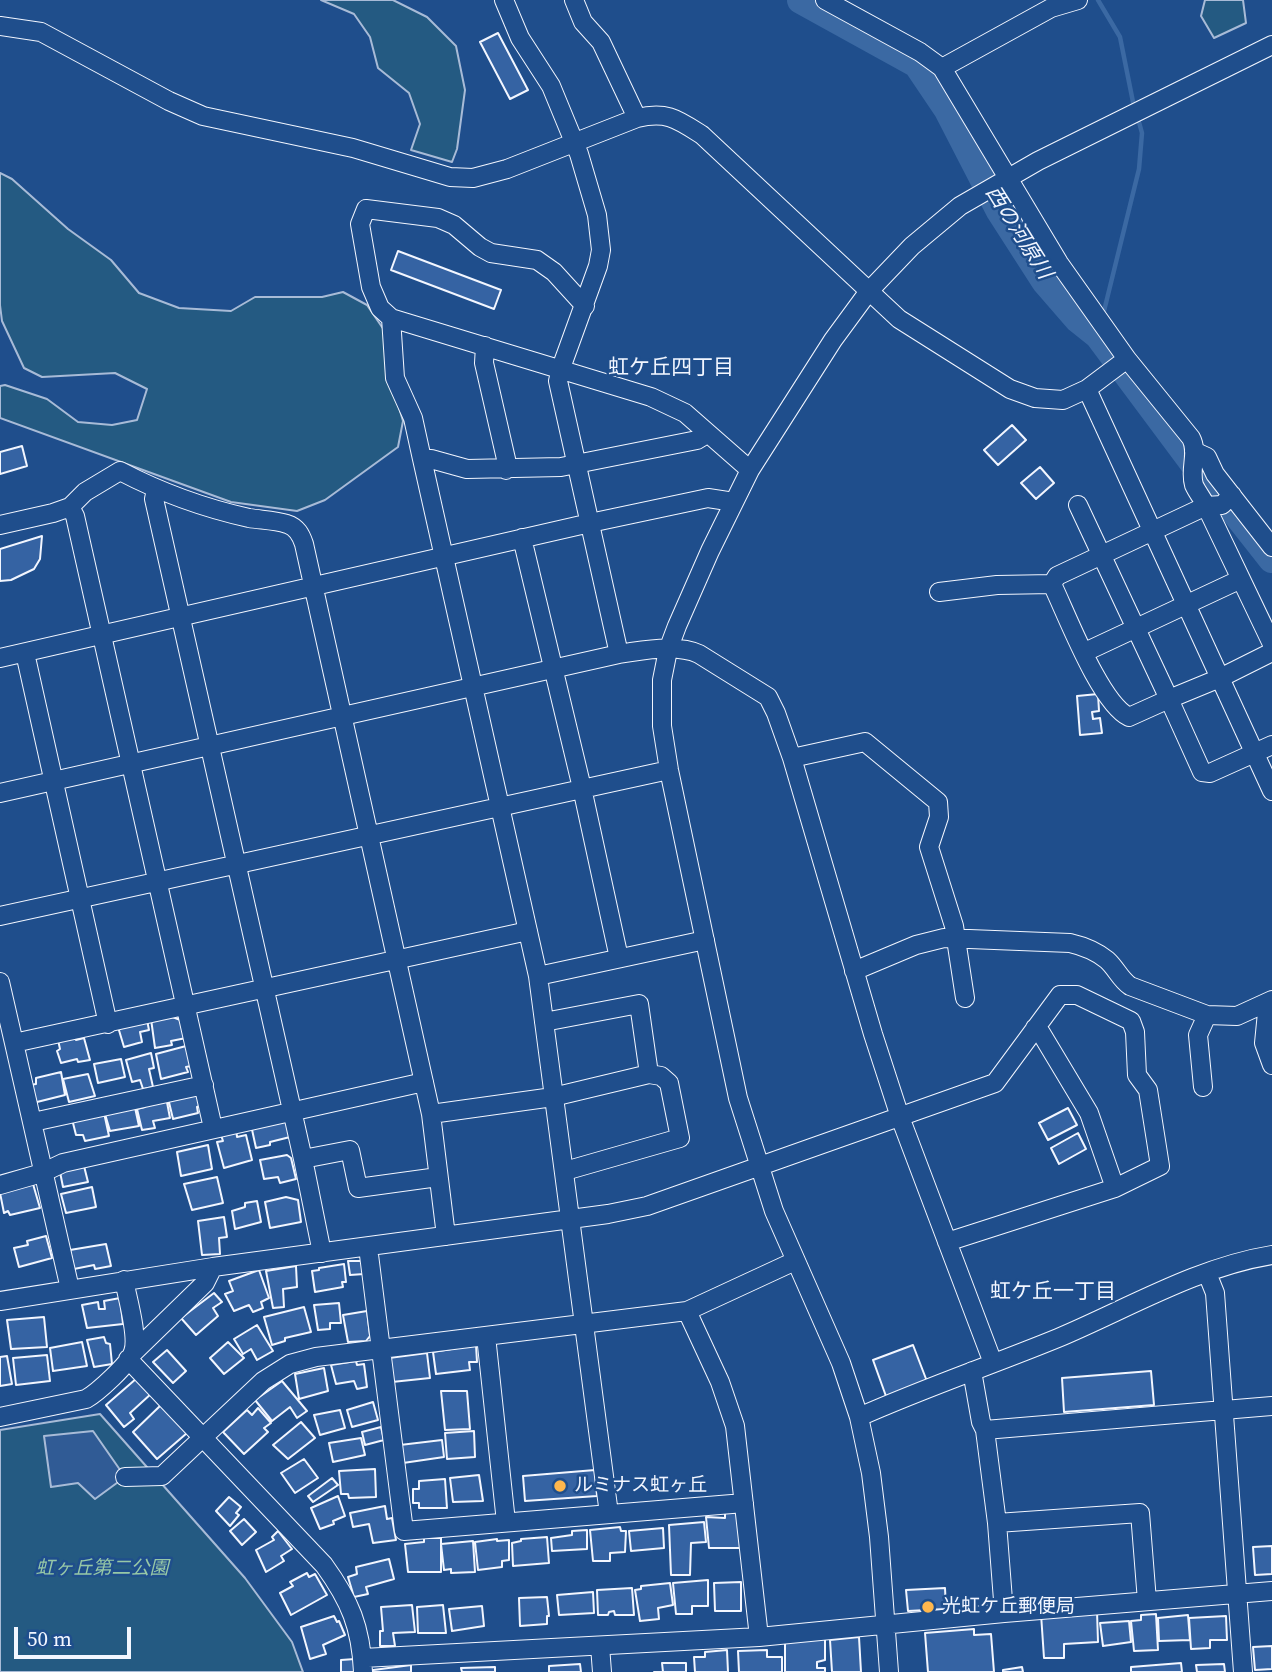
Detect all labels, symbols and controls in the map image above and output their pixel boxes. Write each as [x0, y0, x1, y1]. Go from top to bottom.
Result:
water label: 西の河原川 [979, 182, 1057, 284]
district label: 虹ケ丘四丁目 [608, 356, 734, 382]
district label: 虹ケ丘一丁目 [990, 1280, 1116, 1306]
place label: ルミナス虹ヶ丘 [574, 1475, 707, 1497]
marker: ルミナス虹ヶ丘 [552, 1478, 568, 1494]
park label: 虹ヶ丘第二公園 [36, 1558, 168, 1580]
place label: 光虹ケ丘郵便局 [942, 1596, 1075, 1618]
marker: 光虹ケ丘郵便局 [920, 1599, 936, 1615]
scale bar [18, 1612, 135, 1656]
text: 50 m [27, 1624, 72, 1653]

